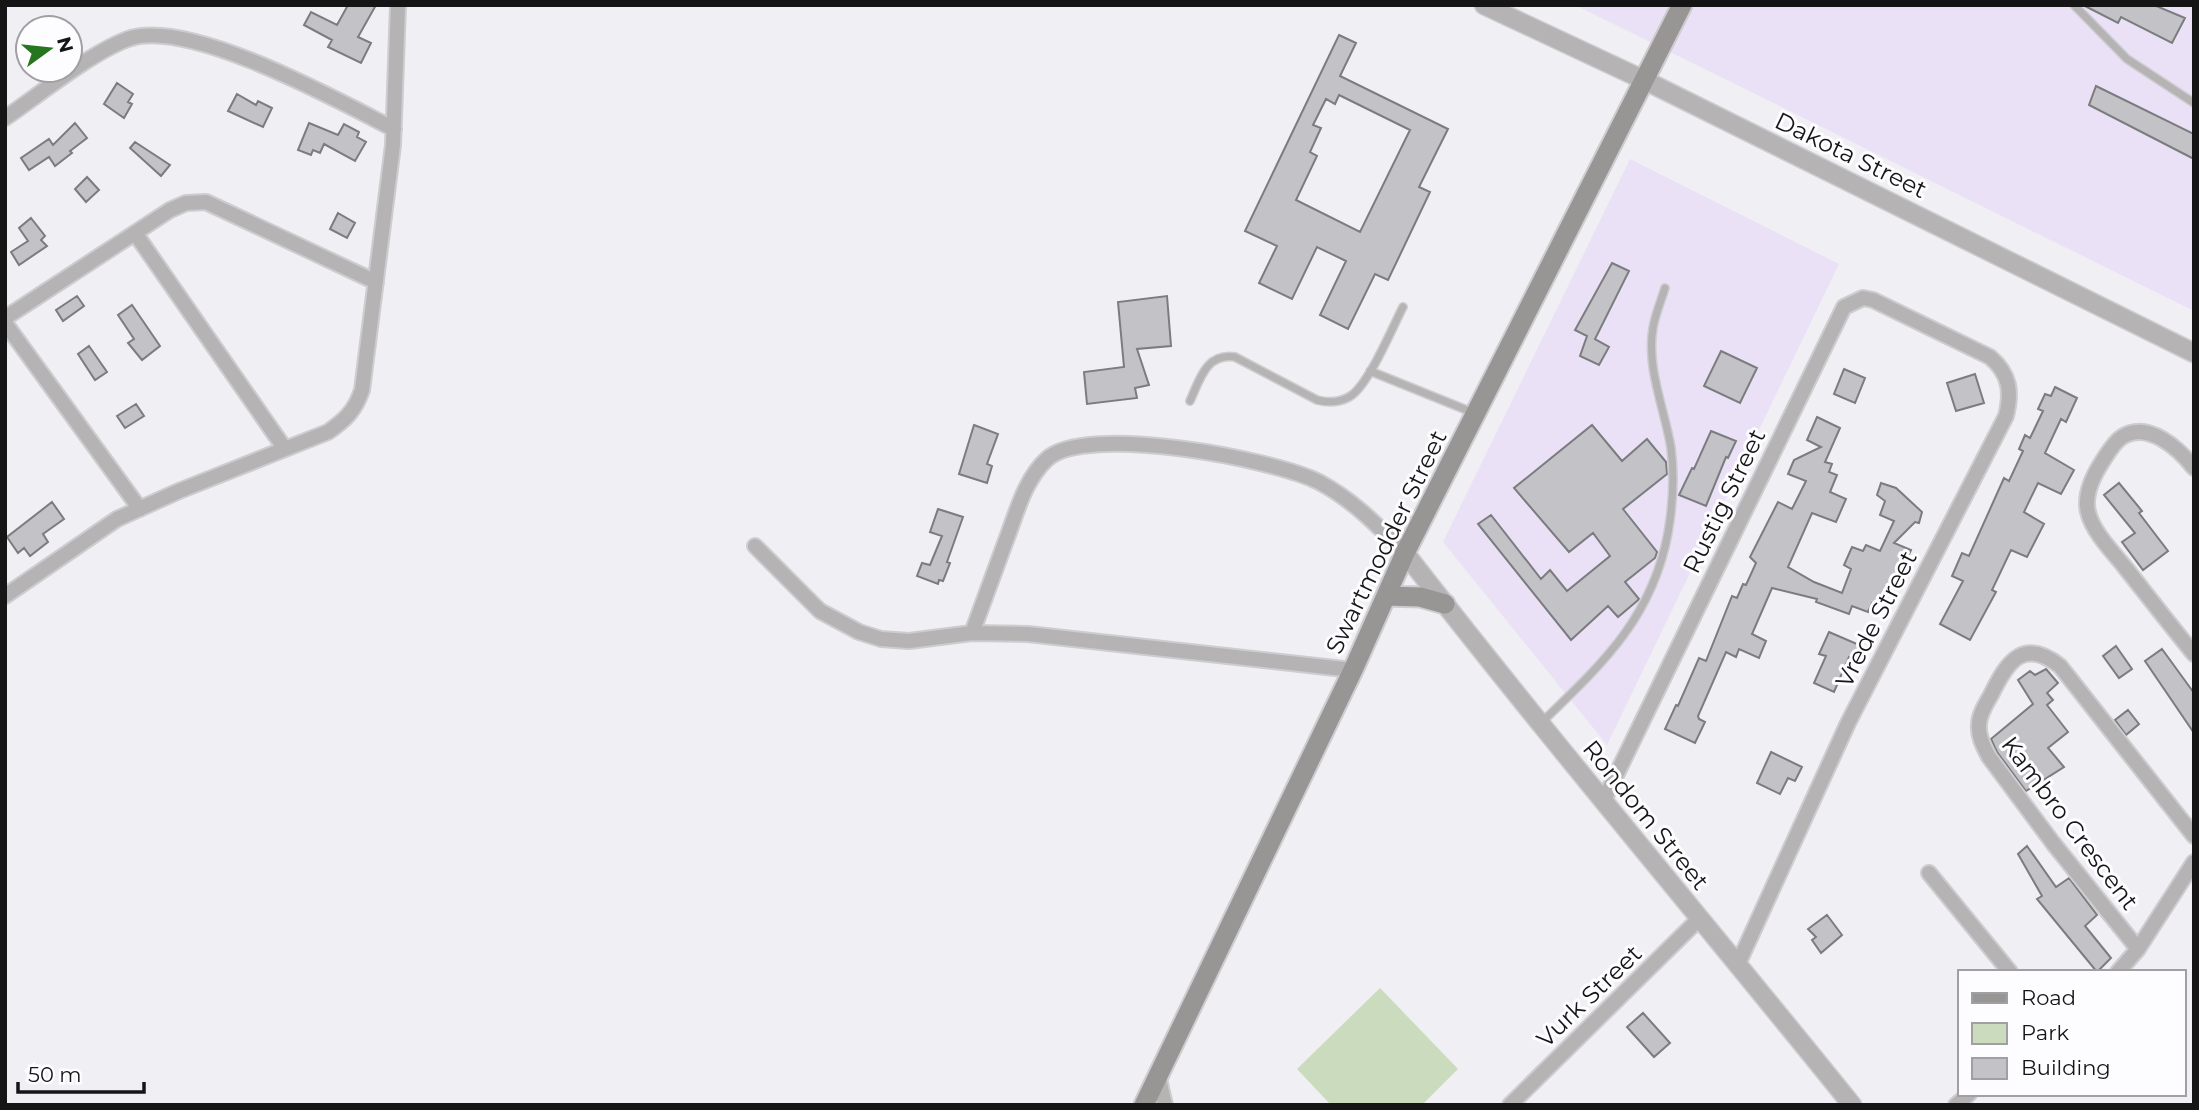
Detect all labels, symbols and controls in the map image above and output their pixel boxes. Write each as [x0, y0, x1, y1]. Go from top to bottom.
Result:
north arrow [14, 14, 84, 84]
text: N [52, 34, 78, 55]
street label: Dakota Street [1770, 106, 1932, 204]
street label: Rustig Street [1677, 424, 1771, 578]
street label: Swartmodder Street [1319, 425, 1453, 658]
street label: Vrede Street [1829, 546, 1923, 692]
street label: Kambro Crescent [1995, 731, 2145, 916]
street label: Rondom Street [1577, 734, 1715, 896]
street label: Vurk Street [1530, 939, 1648, 1053]
legend [1958, 970, 2185, 1096]
text: Road [2021, 985, 2076, 1010]
text: Park [2021, 1020, 2069, 1045]
scale bar [18, 1050, 144, 1094]
text: Building [2021, 1055, 2111, 1080]
text: 50 m [28, 1062, 82, 1087]

